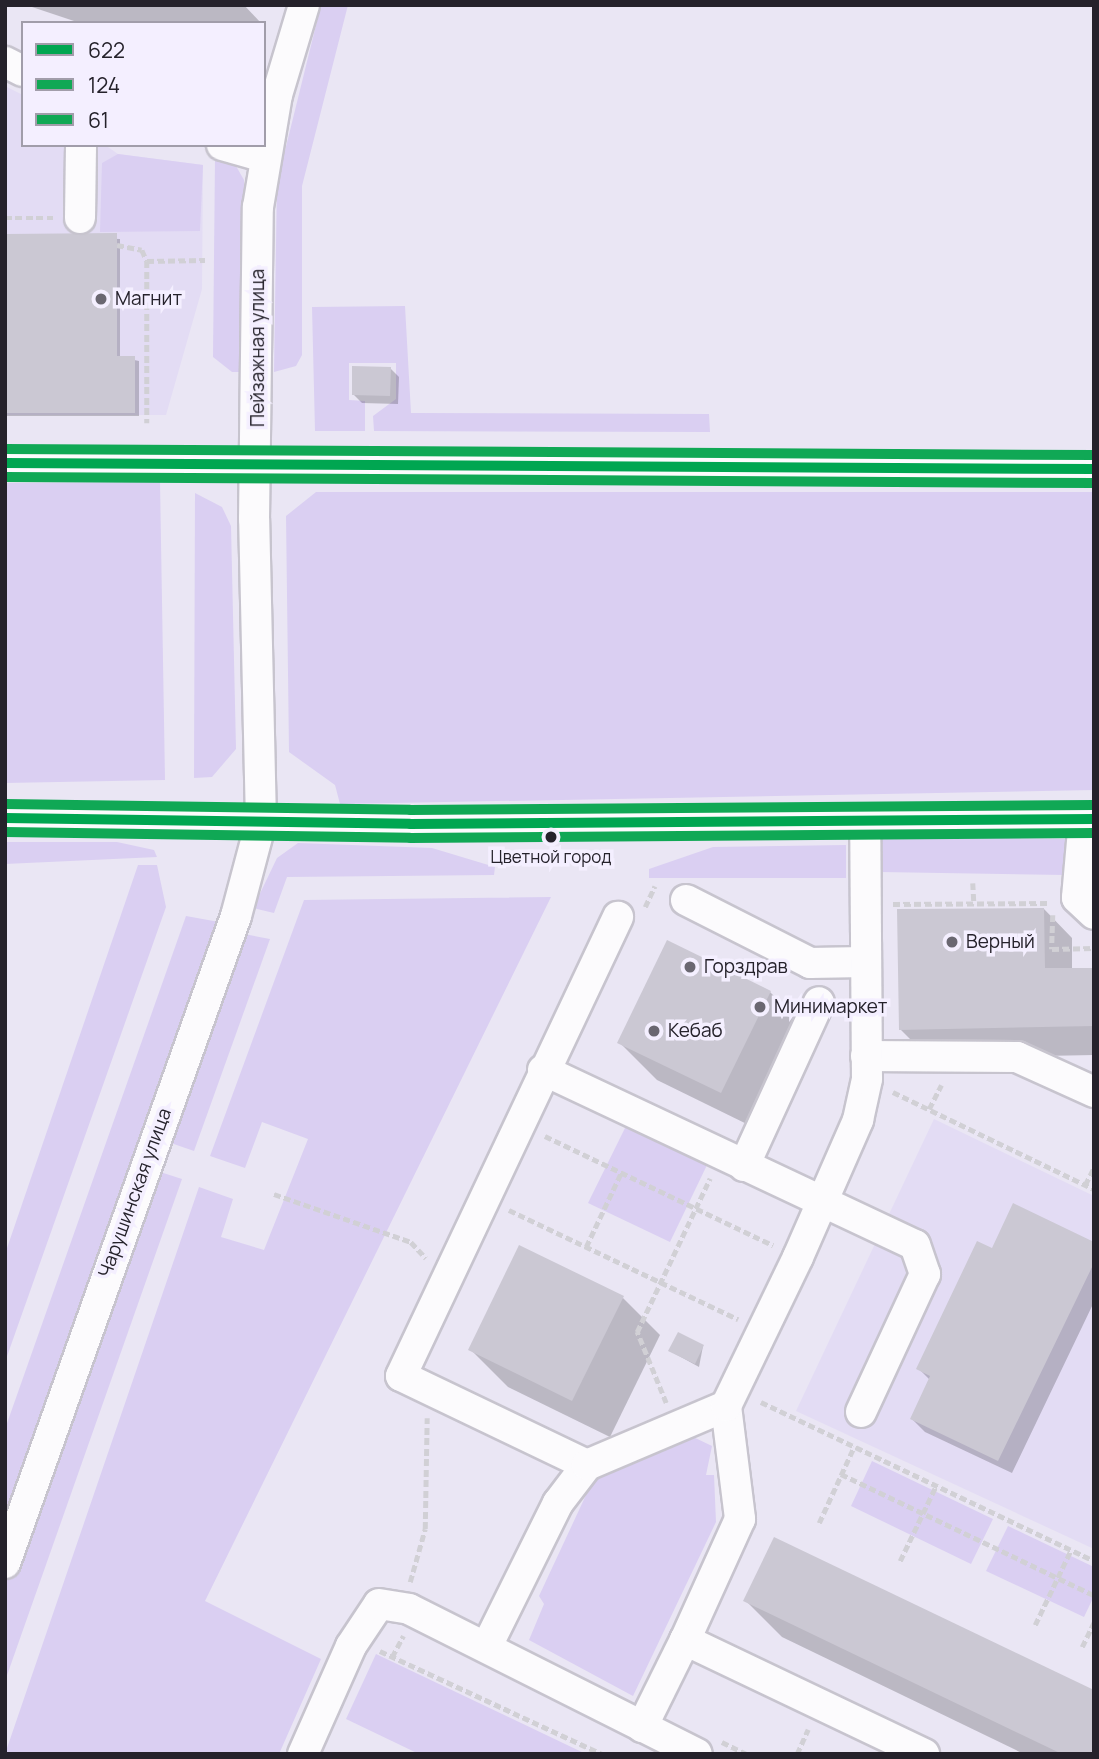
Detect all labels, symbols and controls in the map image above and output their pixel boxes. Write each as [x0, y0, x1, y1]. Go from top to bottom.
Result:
legend [21, 21, 266, 147]
text: 622 [88, 36, 125, 64]
text: 124 [88, 71, 120, 99]
text: 61 [88, 106, 109, 134]
street label: Пейзажная улица [247, 269, 269, 427]
place label: Магнит [115, 288, 182, 310]
marker: Магнит [93, 291, 109, 307]
marker: Цветной город [544, 830, 558, 844]
place label: Цветной город [491, 847, 611, 867]
place label: Верный [966, 931, 1035, 953]
marker: Верный [944, 934, 960, 950]
place label: Горздрав [704, 956, 788, 978]
marker: Горздрав [682, 959, 698, 975]
place label: Минимаркет [774, 996, 887, 1018]
marker: Минимаркет [752, 999, 768, 1015]
place label: Кебаб [668, 1020, 723, 1042]
marker: Кебаб [646, 1023, 662, 1039]
street label: Чарушинская улица [94, 1105, 176, 1281]

